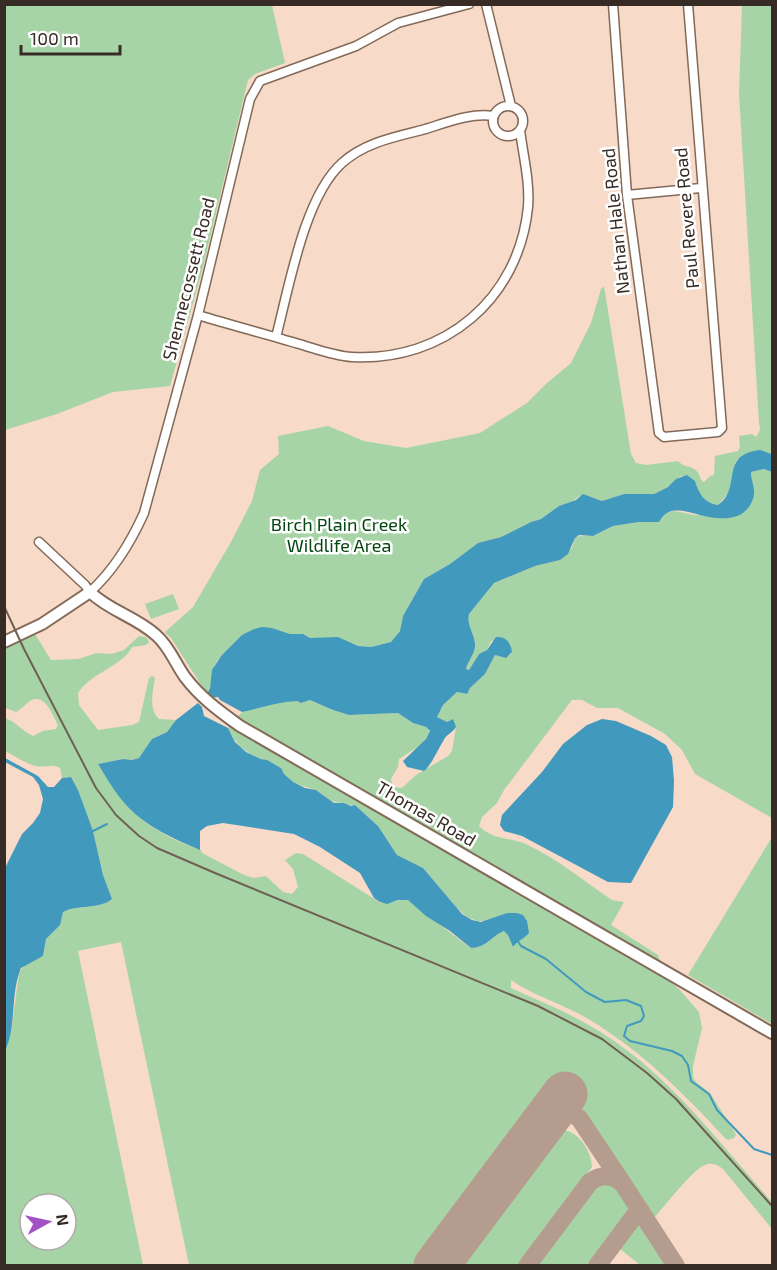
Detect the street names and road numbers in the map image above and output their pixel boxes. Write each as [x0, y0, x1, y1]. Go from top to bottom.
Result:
street label: Nathan Hale Road [596, 147, 634, 295]
street label: Paul Revere Road [669, 147, 703, 290]
street label: Shennecossett Road [157, 195, 219, 362]
street label: Thomas Road [373, 776, 480, 851]

